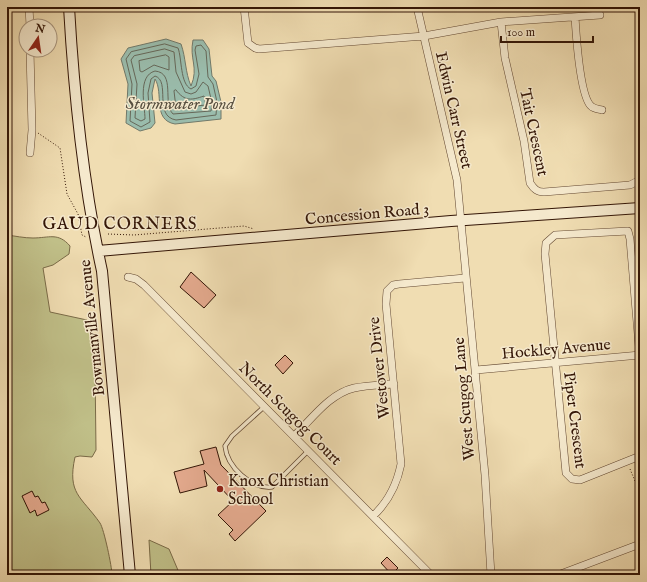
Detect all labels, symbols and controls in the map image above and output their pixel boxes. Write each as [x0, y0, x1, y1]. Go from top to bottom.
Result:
north arrow [18, 18, 58, 58]
scale bar [501, 18, 593, 44]
text: N [33, 21, 47, 37]
text: 100 m [507, 25, 535, 40]
street label: Edwin Carr Street [430, 50, 476, 171]
street label: Tait Crescent [514, 87, 552, 179]
water label: Stormwater Pond [125, 94, 236, 115]
street label: Concession Road 3 [304, 200, 430, 230]
district label: GAUD CORNERS [43, 214, 197, 235]
street label: Bowmanville Avenue [76, 259, 110, 397]
street label: Westover Drive [365, 316, 395, 420]
street label: Hockley Avenue [501, 335, 612, 365]
street label: West Scugog Lane [450, 337, 480, 461]
street label: North Scugog Court [234, 359, 346, 471]
street label: Piper Crescent [558, 371, 590, 470]
place label: Knox Christian School [228, 472, 329, 510]
marker: Knox Christian School [215, 484, 225, 494]

